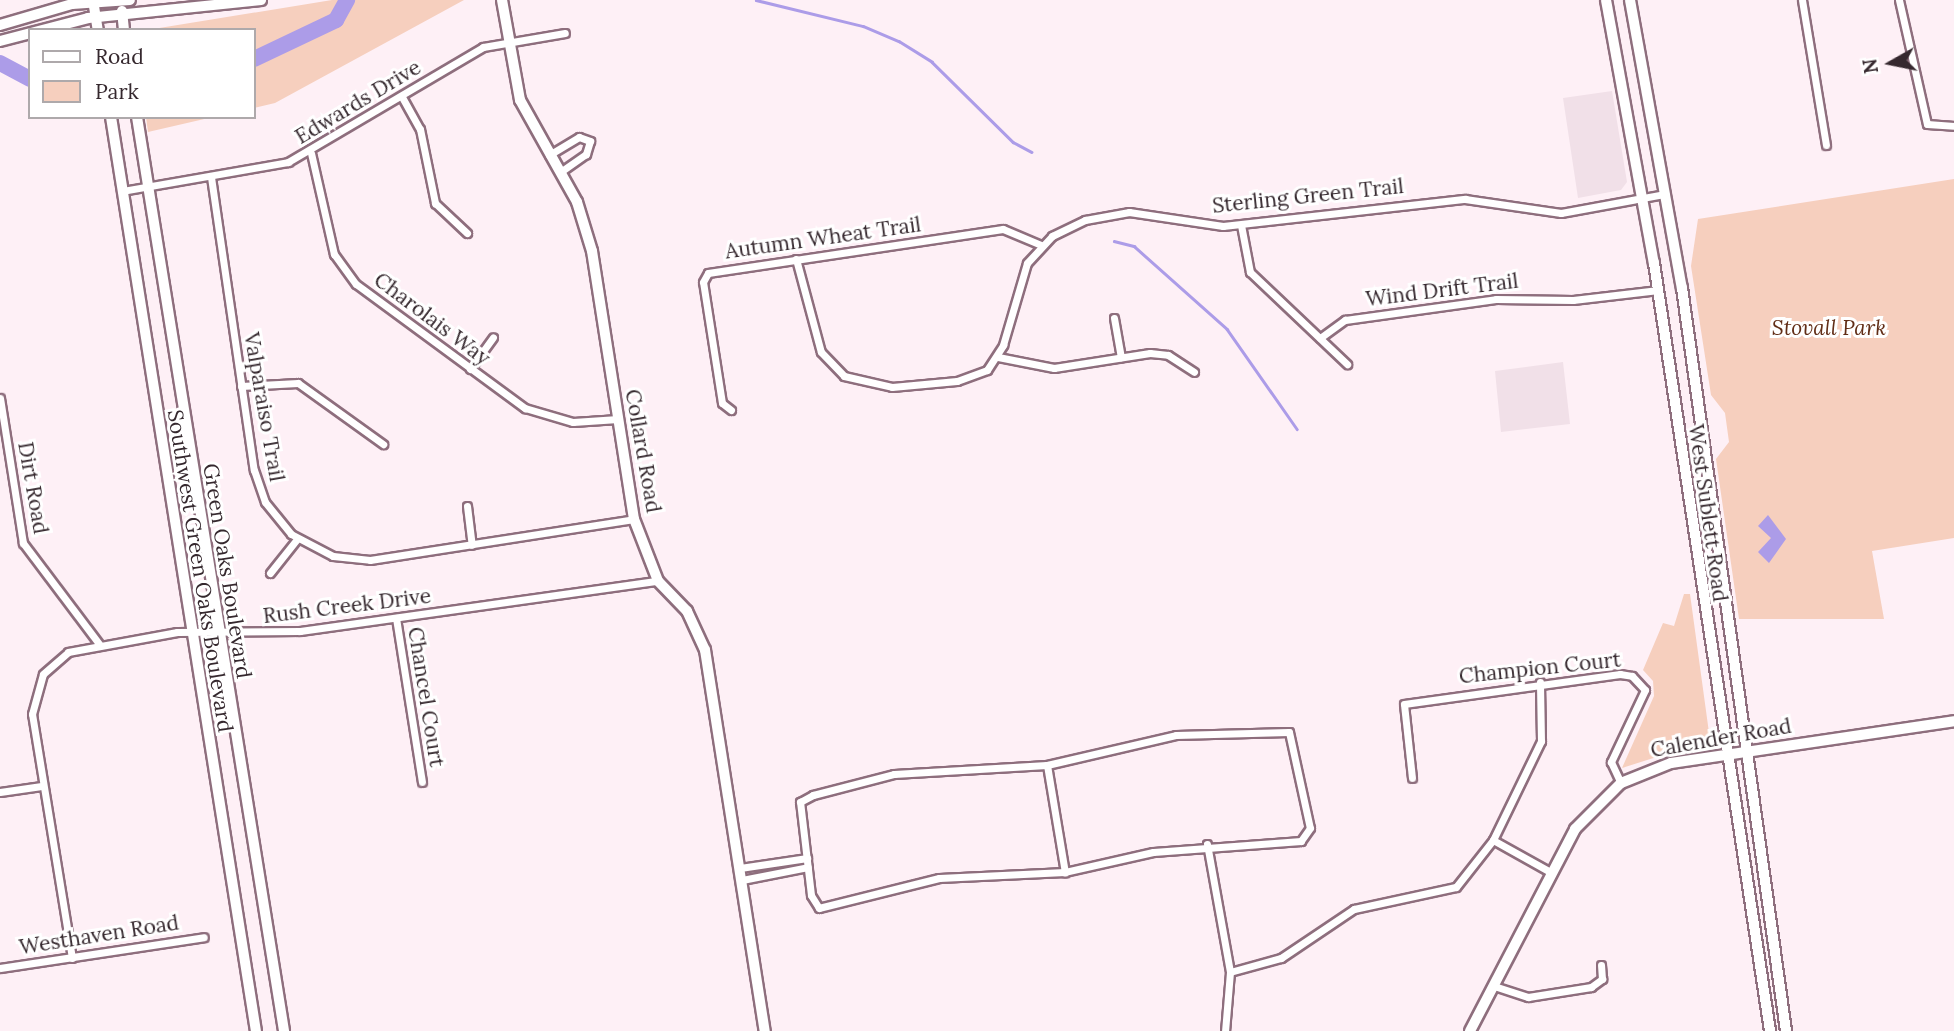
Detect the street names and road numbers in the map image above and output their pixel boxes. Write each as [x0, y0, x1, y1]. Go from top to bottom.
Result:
street label: Edwards Drive [291, 55, 425, 149]
street label: Sterling Green Trail [1211, 173, 1405, 219]
street label: Autumn Wheat Trail [723, 212, 923, 264]
street label: Charolais Way [369, 267, 495, 371]
street label: Wind Drift Trail [1364, 268, 1520, 312]
street label: Valparaiso Trail [238, 331, 290, 483]
street label: Collard Road [620, 387, 666, 515]
street label: Southwest Green Oaks Boulevard [162, 408, 238, 734]
street label: West Sublett Road [1683, 423, 1733, 603]
street label: Dirt Road [13, 440, 53, 536]
street label: Green Oaks Boulevard [198, 462, 256, 680]
street label: Rush Creek Drive [262, 583, 432, 629]
street label: Chancel Court [402, 625, 450, 769]
street label: Champion Court [1458, 647, 1622, 689]
street label: Calender Road [1649, 713, 1793, 763]
street label: Westhaven Road [17, 910, 181, 960]

